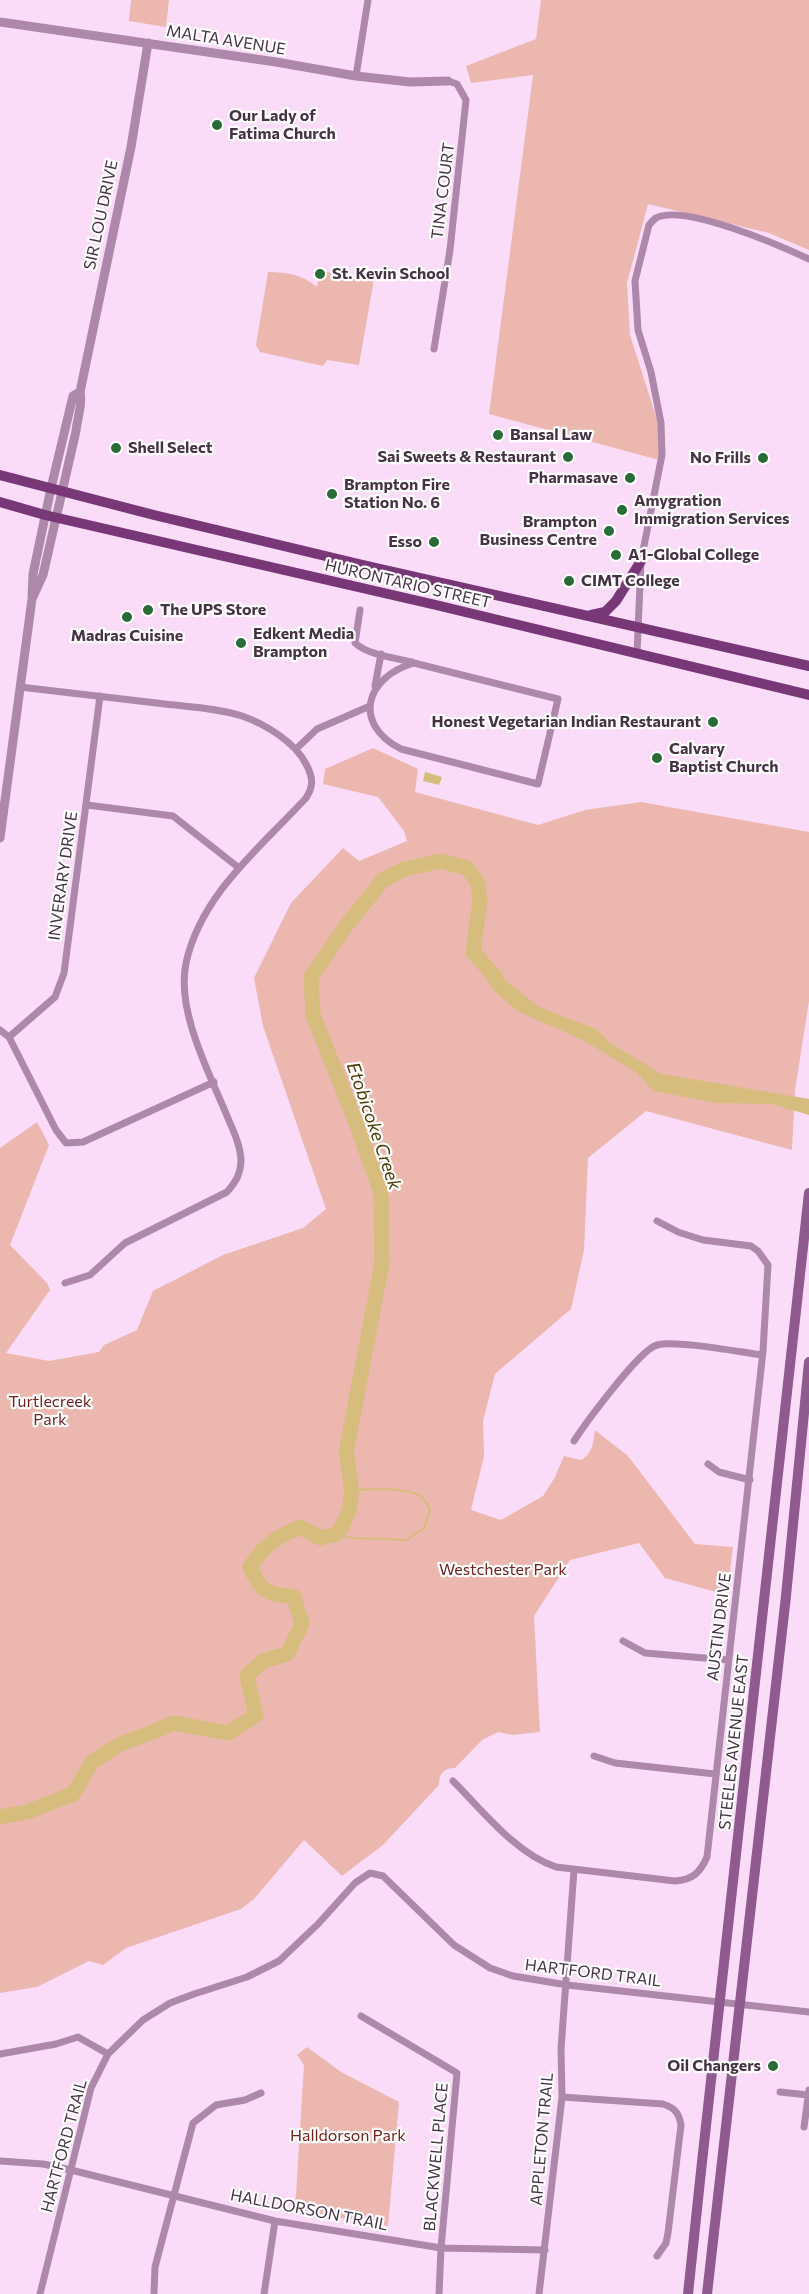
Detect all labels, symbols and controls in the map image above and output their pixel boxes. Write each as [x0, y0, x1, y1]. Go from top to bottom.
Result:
street label: MALTA AVENUE [165, 21, 287, 59]
place label: Our Lady of Fatima Church [229, 106, 336, 144]
marker: Our Lady of Fatima Church [210, 118, 224, 132]
street label: TINA COURT [428, 142, 458, 240]
street label: SIR LOU DRIVE [80, 158, 122, 272]
place label: St. Kevin School [332, 264, 450, 284]
marker: St. Kevin School [313, 267, 327, 281]
place label: Bansal Law [510, 425, 592, 445]
marker: Bansal Law [491, 428, 505, 442]
place label: Shell Select [128, 438, 212, 458]
marker: Shell Select [109, 441, 123, 455]
place label: Sai Sweets & Restaurant [377, 447, 556, 467]
place label: No Frills [690, 448, 751, 468]
marker: Sai Sweets & Restaurant [561, 450, 575, 464]
marker: No Frills [756, 451, 770, 465]
place label: Pharmasave [528, 468, 618, 488]
marker: Pharmasave [623, 471, 637, 485]
place label: Brampton Fire Station No. 6 [344, 475, 450, 513]
marker: Brampton Fire Station No. 6 [325, 487, 339, 501]
place label: Amygration Immigration Services [634, 491, 790, 529]
marker: Amygration Immigration Services [615, 503, 629, 517]
place label: Brampton Business Centre [480, 512, 597, 550]
marker: Brampton Business Centre [602, 524, 616, 538]
place label: Esso [388, 532, 422, 552]
marker: Esso [427, 535, 441, 549]
place label: A1-Global College [628, 545, 759, 565]
marker: A1-Global College [609, 548, 623, 562]
street label: HURONTARIO STREET [323, 556, 493, 612]
place label: CIMT College [581, 571, 680, 591]
marker: CIMT College [562, 574, 576, 588]
place label: The UPS Store [160, 600, 266, 620]
marker: The UPS Store [141, 603, 155, 617]
marker: Madras Cuisine [120, 610, 134, 624]
place label: Edkent Media Brampton [253, 624, 354, 662]
place label: Madras Cuisine [71, 626, 183, 646]
marker: Edkent Media Brampton [234, 636, 248, 650]
place label: Honest Vegetarian Indian Restaurant [432, 712, 701, 732]
marker: Honest Vegetarian Indian Restaurant [706, 715, 720, 729]
place label: Calvary Baptist Church [669, 739, 779, 777]
marker: Calvary Baptist Church [650, 751, 664, 765]
street label: INVERARY DRIVE [44, 810, 82, 942]
water label: Etobicoke Creek [342, 1059, 406, 1193]
park label: Turtlecreek Park [9, 1392, 91, 1430]
park label: Westchester Park [439, 1560, 567, 1580]
street label: AUSTIN DRIVE [703, 1572, 735, 1682]
street label: STEELES AVENUE EAST [715, 1653, 753, 1831]
street label: HARTFORD TRAIL [524, 1955, 662, 1991]
place label: Oil Changers [667, 2056, 761, 2076]
marker: Oil Changers [766, 2059, 780, 2073]
street label: APPLETON TRAIL [527, 2072, 557, 2206]
street label: HARTFORD TRAIL [37, 2077, 91, 2215]
street label: BLACKWELL PLACE [420, 2082, 452, 2232]
park label: Halldorson Park [290, 2126, 406, 2146]
street label: HALLDORSON TRAIL [229, 2185, 389, 2235]

